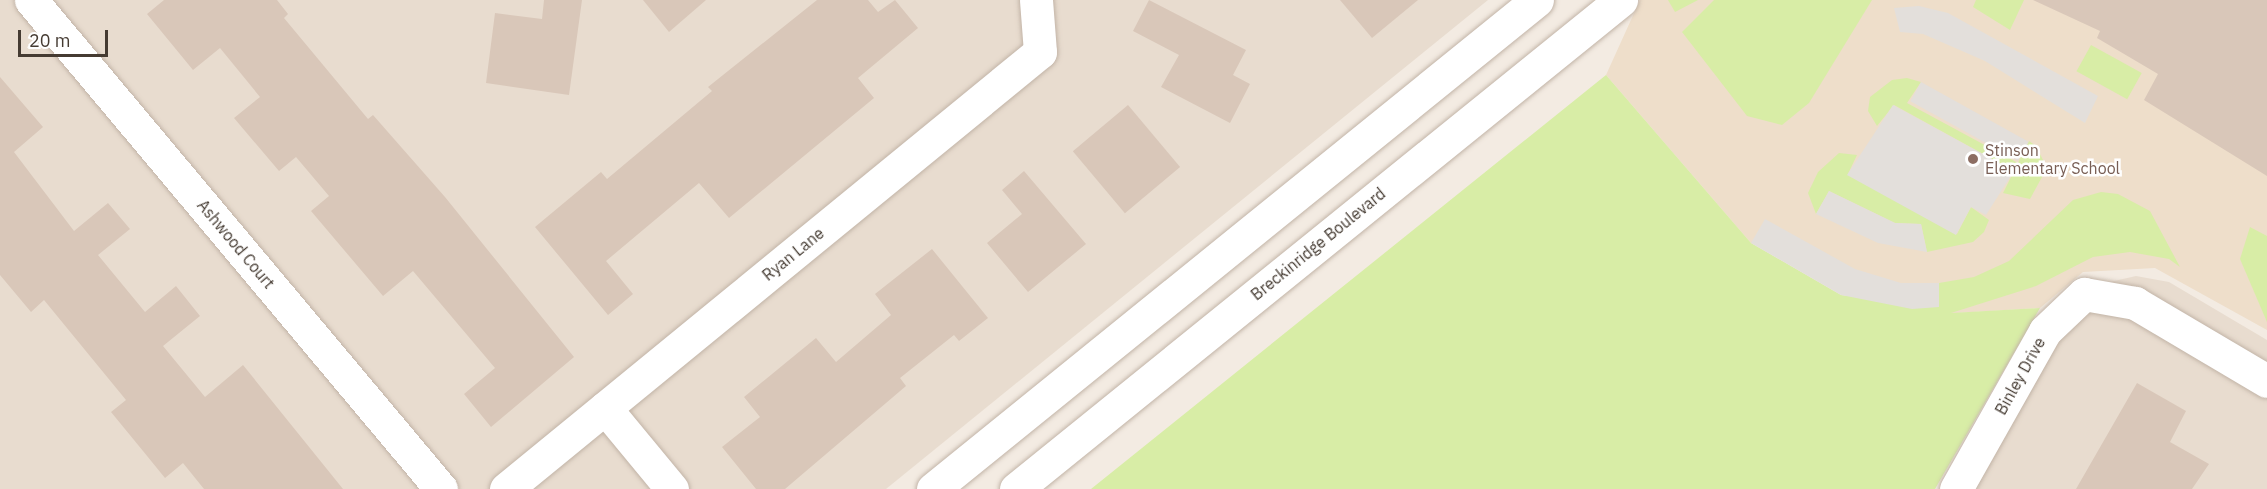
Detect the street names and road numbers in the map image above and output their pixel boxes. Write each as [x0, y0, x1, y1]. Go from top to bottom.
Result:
street label: Breckinridge Boulevard [1247, 184, 1389, 304]
street label: Ashwood Court [193, 196, 279, 292]
street label: Ryan Lane [758, 223, 828, 285]
street label: Binley Drive [1991, 334, 2049, 418]

